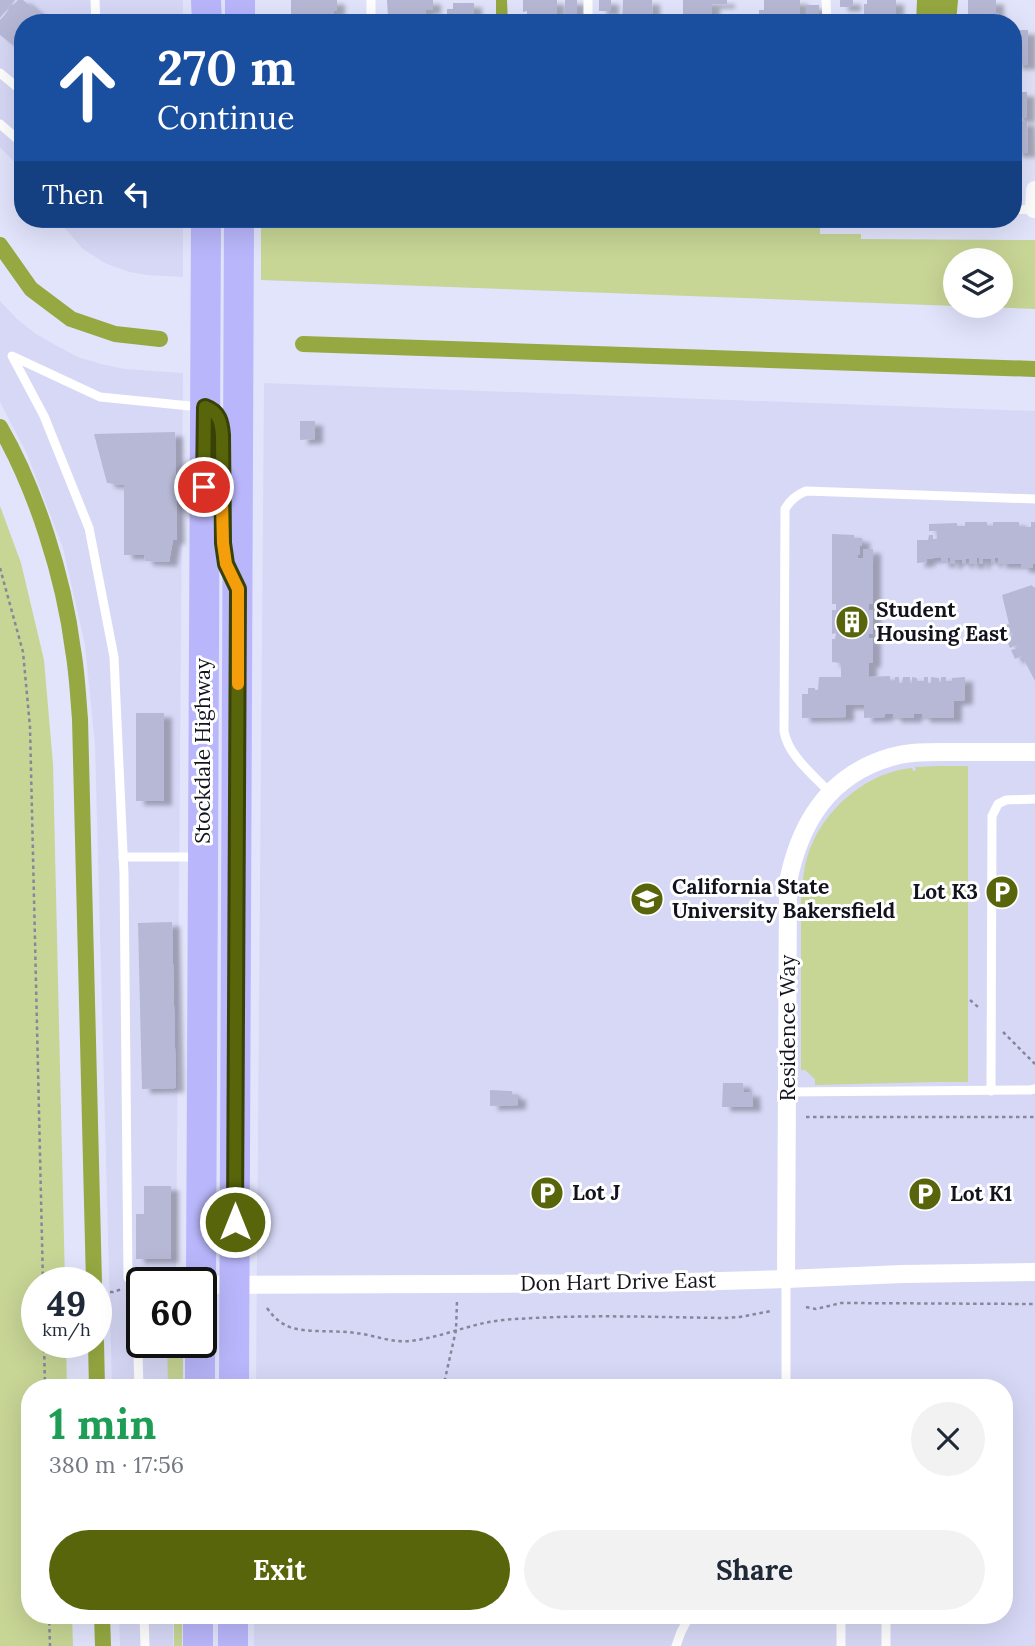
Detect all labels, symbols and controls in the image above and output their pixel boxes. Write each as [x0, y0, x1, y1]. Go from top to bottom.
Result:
text: 270 m [157, 36, 295, 98]
icon: ahead [42, 42, 133, 133]
text: Continue [157, 97, 294, 138]
icon: left [118, 175, 156, 213]
text: Then [42, 178, 104, 211]
map controls [943, 248, 1013, 318]
button: layers [943, 248, 1013, 318]
pin [174, 457, 234, 517]
icon: arrive [185, 468, 223, 506]
place label: Student Housing East [876, 596, 1008, 647]
building icon: Student Housing East [833, 603, 871, 641]
street label: Stockdale Highway [189, 658, 216, 844]
place label: California State University Bakersfield [672, 873, 895, 924]
parking icon: Lot K3 [983, 873, 1021, 911]
place label: Lot K3 [913, 878, 978, 905]
school or university icon: California State University Bakersfield [628, 880, 666, 918]
street label: Residence Way [774, 955, 801, 1101]
parking icon: Lot J [528, 1174, 566, 1212]
parking icon: Lot K1 [906, 1175, 944, 1213]
place label: Lot J [572, 1179, 620, 1206]
place label: Lot K1 [950, 1180, 1012, 1207]
position arrow [198, 1185, 272, 1259]
street label: Don Hart Drive East [520, 1266, 717, 1297]
speed limit sign: 60 [126, 1267, 217, 1358]
text: 49 [47, 1281, 86, 1326]
text: km/h [42, 1318, 91, 1341]
text: 1 min [49, 1397, 156, 1451]
button: close [911, 1402, 985, 1476]
text: 380 m · 17:56 [49, 1450, 184, 1479]
button: Exit [49, 1530, 510, 1610]
button: Share [524, 1530, 985, 1610]

